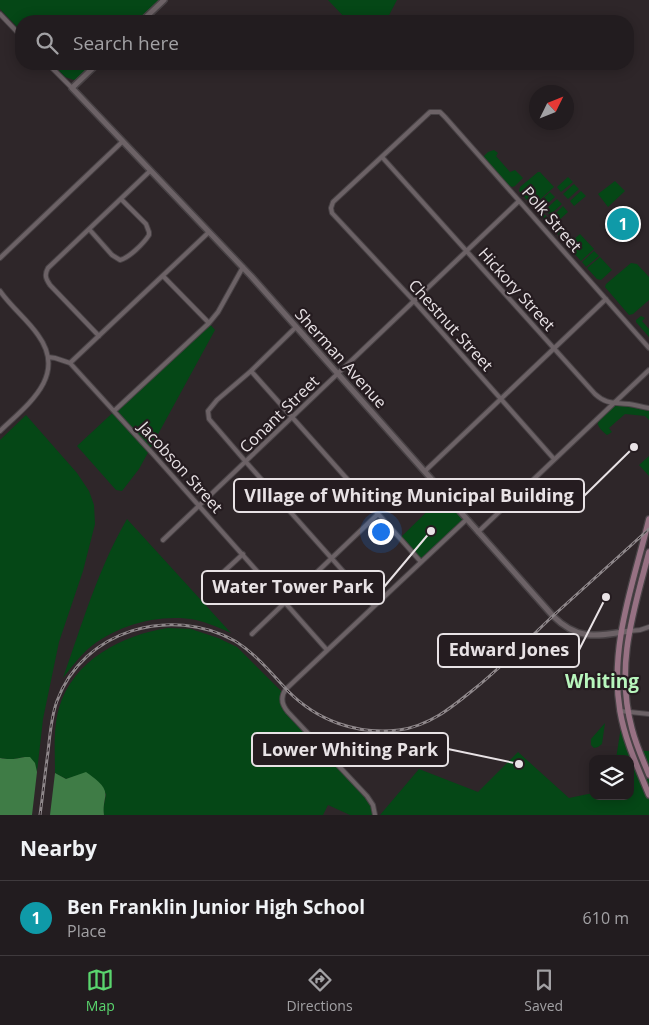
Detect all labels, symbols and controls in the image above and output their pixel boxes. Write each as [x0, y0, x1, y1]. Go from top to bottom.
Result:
search box [15, 15, 634, 70]
icon: search [33, 29, 61, 57]
text: Search here [73, 30, 179, 56]
north arrow [529, 85, 574, 130]
street label: Polk Street [517, 181, 587, 257]
pin: 1 [607, 205, 639, 243]
street label: Hickory Street [474, 243, 560, 336]
street label: Chestnut Street [404, 274, 498, 376]
street label: Sherman Avenue [290, 303, 392, 413]
street label: Conant Street [234, 370, 324, 458]
street label: Jacobson Street [133, 415, 228, 518]
callout: VIllage of Whiting Municipal Building [234, 479, 584, 512]
text: VIllage of Whiting Municipal Building [244, 483, 574, 507]
your location [368, 519, 394, 545]
callout: Water Tower Park [202, 571, 384, 604]
text: Water Tower Park [212, 574, 375, 598]
callout: Edward Jones [438, 634, 579, 667]
text: Edward Jones [449, 637, 569, 661]
district label: Whiting [565, 668, 639, 694]
callout: Lower Whiting Park [252, 733, 448, 766]
text: Lower Whiting Park [262, 737, 439, 761]
map controls [589, 755, 634, 800]
button: layers [589, 755, 634, 800]
text: Nearby [20, 834, 97, 862]
text: Ben Franklin Junior High School [67, 894, 365, 920]
text: 1 [31, 907, 41, 929]
text: 610 m [583, 907, 629, 929]
text: Place [67, 920, 106, 942]
tab: Map [86, 966, 115, 1015]
tab: Directions [286, 966, 353, 1015]
tab: Saved [524, 966, 563, 1015]

